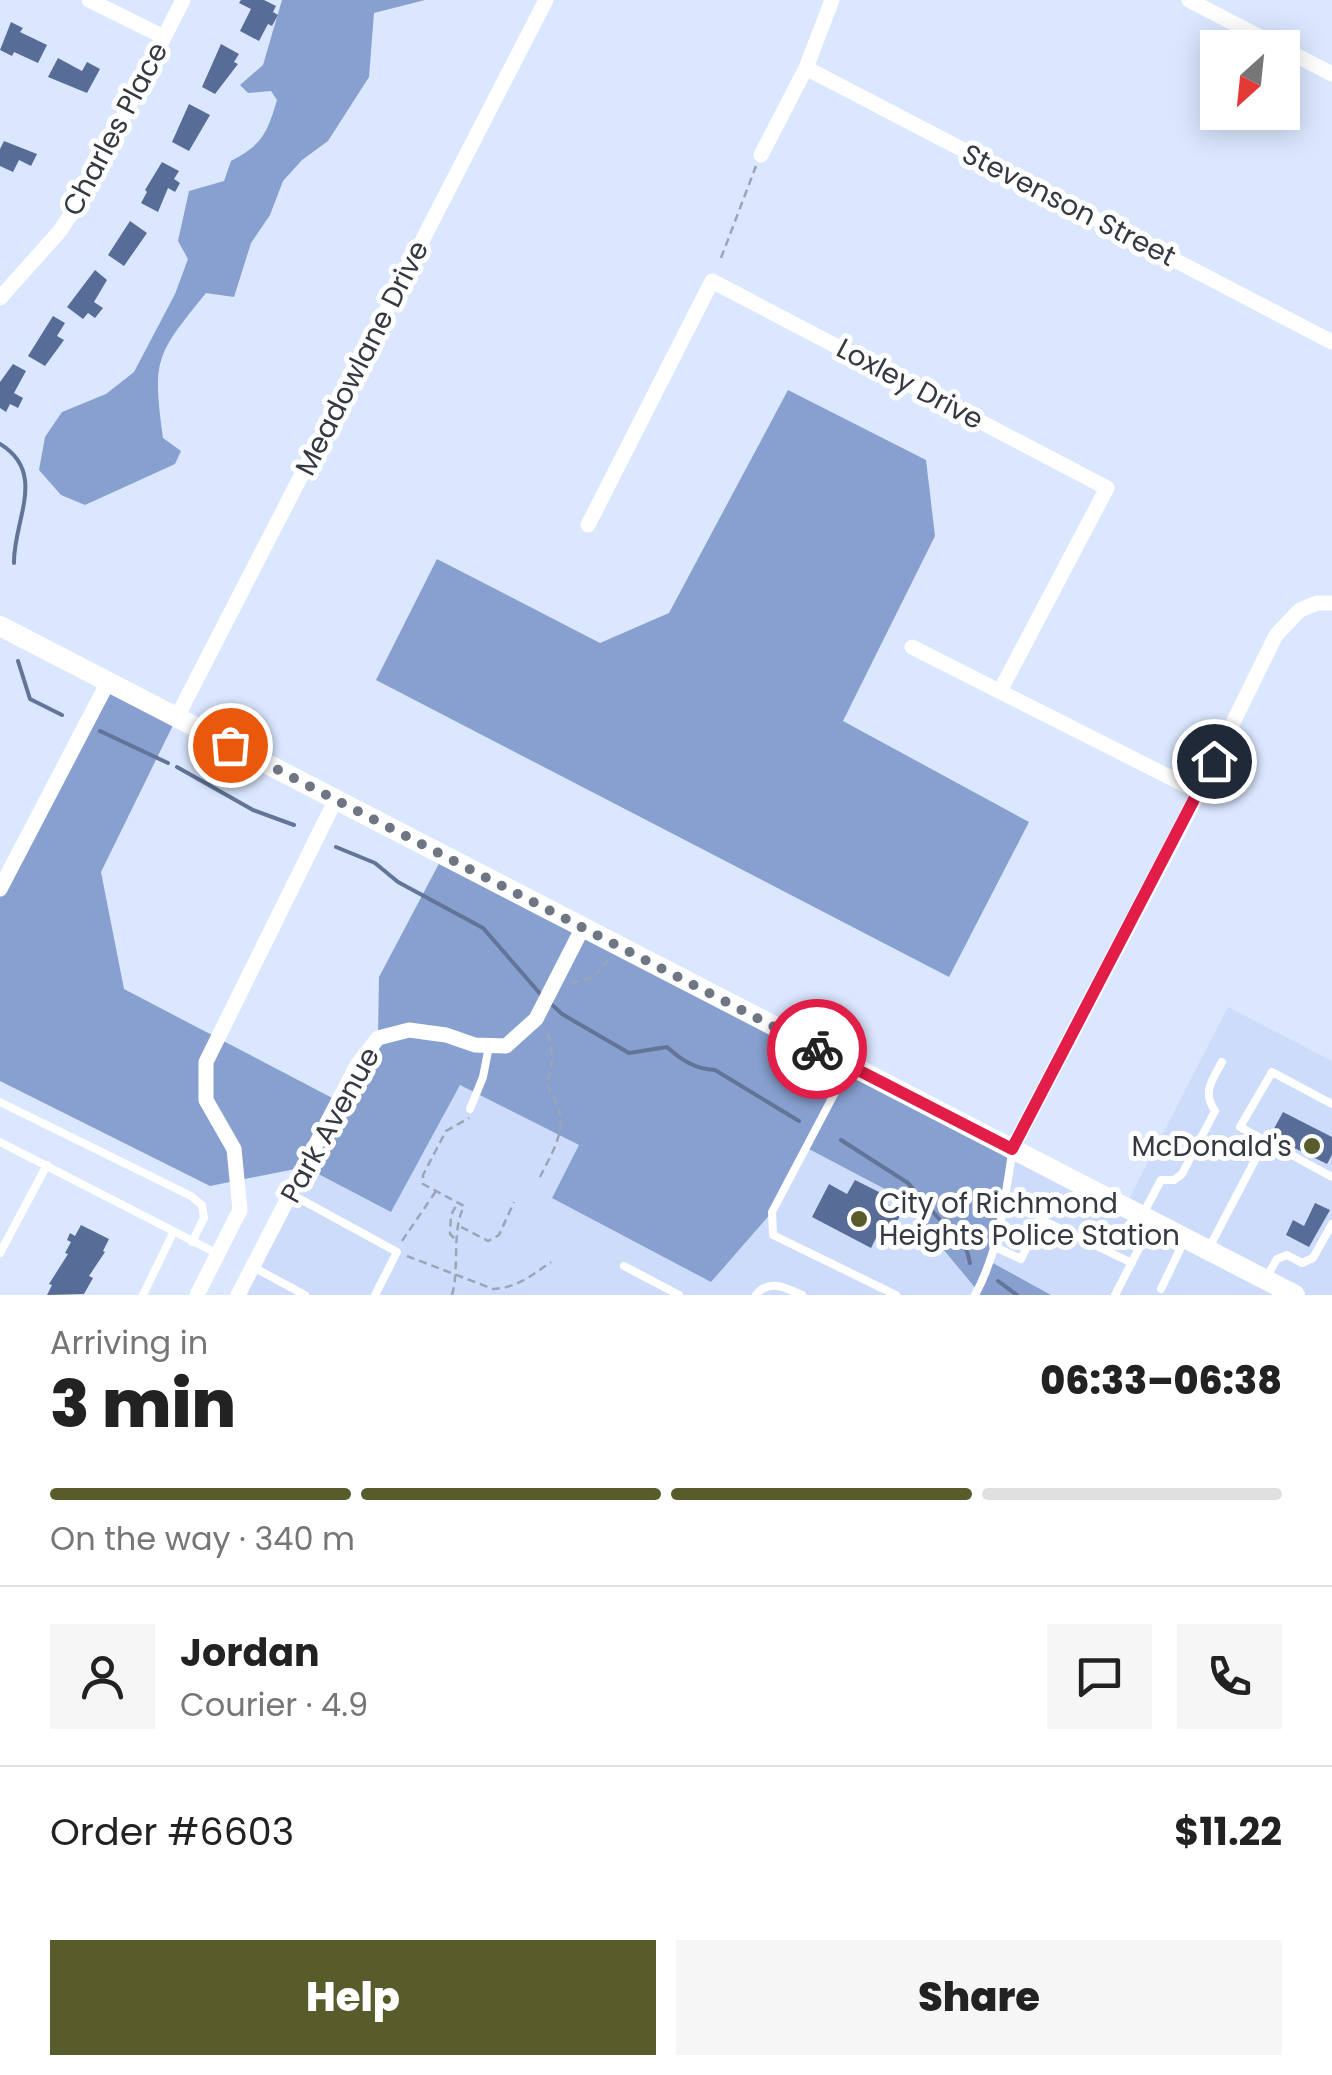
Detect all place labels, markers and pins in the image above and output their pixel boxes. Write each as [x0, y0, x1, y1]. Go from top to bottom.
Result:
pin [188, 703, 273, 788]
pin [1172, 719, 1257, 804]
place label: McDonald's [1131, 1127, 1292, 1166]
marker: McDonald's [1301, 1135, 1323, 1157]
place label: City of Richmond Heights Police Station [879, 1184, 1180, 1255]
marker: City of Richmond Heights Police Station [848, 1208, 870, 1230]

